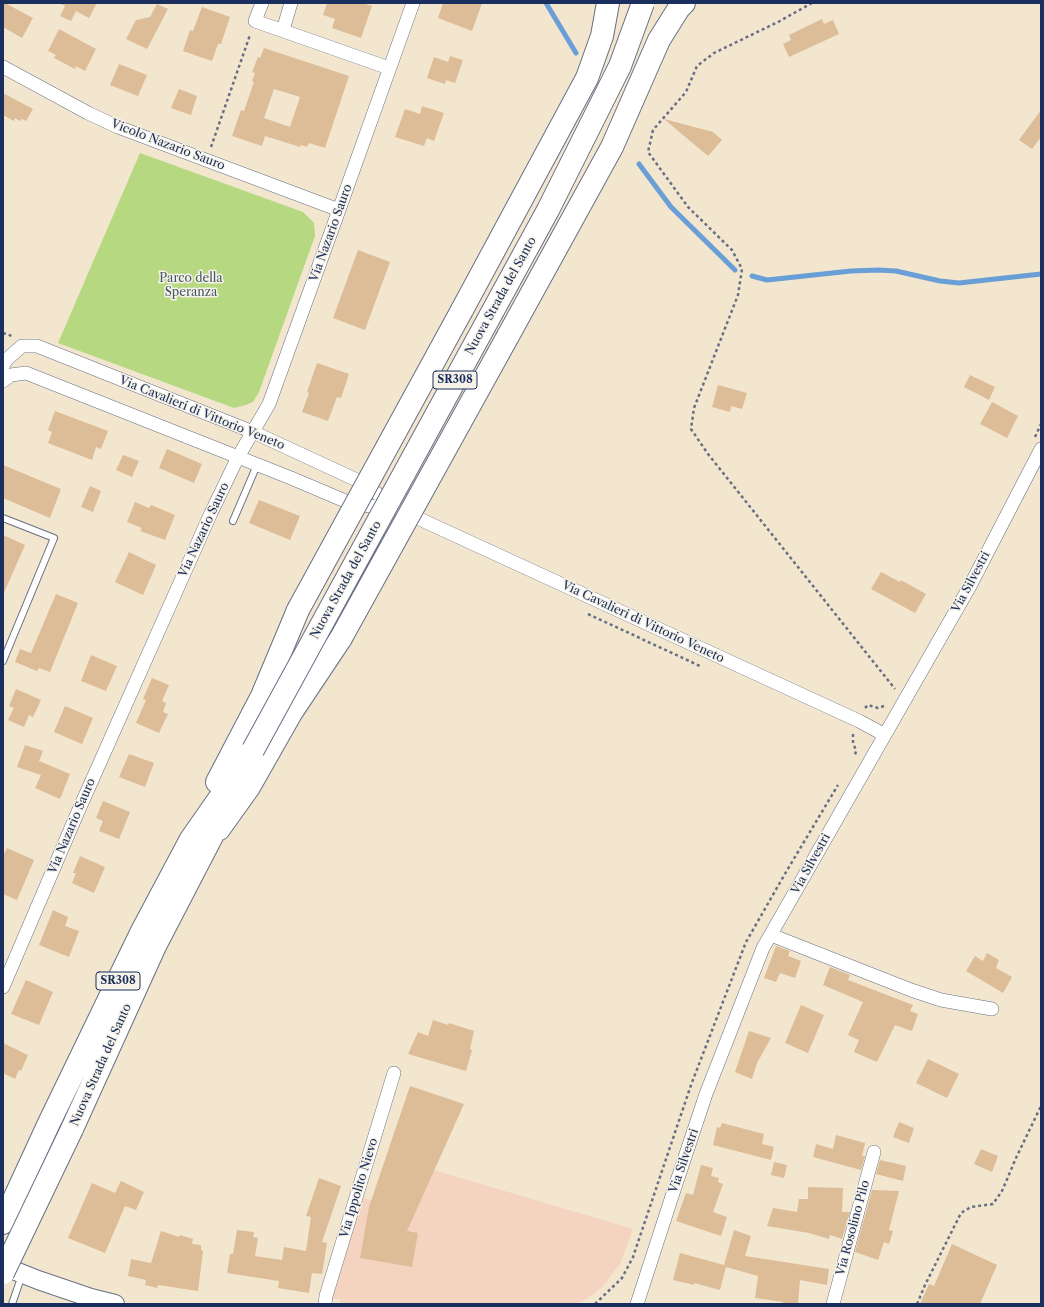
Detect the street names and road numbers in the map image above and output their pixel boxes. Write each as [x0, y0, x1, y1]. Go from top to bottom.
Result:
street label: Vicolo Nazario Sauro [109, 117, 227, 173]
street label: Via Nazario Sauro [307, 182, 355, 284]
street label: Nuova Strada del Santo [463, 234, 539, 358]
road number: SR308 [433, 371, 477, 389]
street label: Via Cavalieri di Vittorio Veneto [117, 373, 287, 453]
street label: Via Nazario Sauro [176, 480, 232, 580]
street label: Nuova Strada del Santo [308, 518, 384, 642]
street label: Via Silvestri [949, 549, 993, 615]
street label: Via Cavalieri di Vittorio Veneto [560, 578, 726, 666]
street label: Via Nazario Sauro [45, 776, 99, 876]
street label: Via Silvestri [788, 831, 834, 897]
road number: SR308 [96, 972, 140, 990]
street label: Nuova Strada del Santo [67, 1001, 135, 1129]
street label: Via Silvestri [666, 1127, 702, 1195]
street label: Via Ippolito Nievo [337, 1136, 381, 1240]
street label: Via Rosolino Pilo [833, 1179, 873, 1277]

